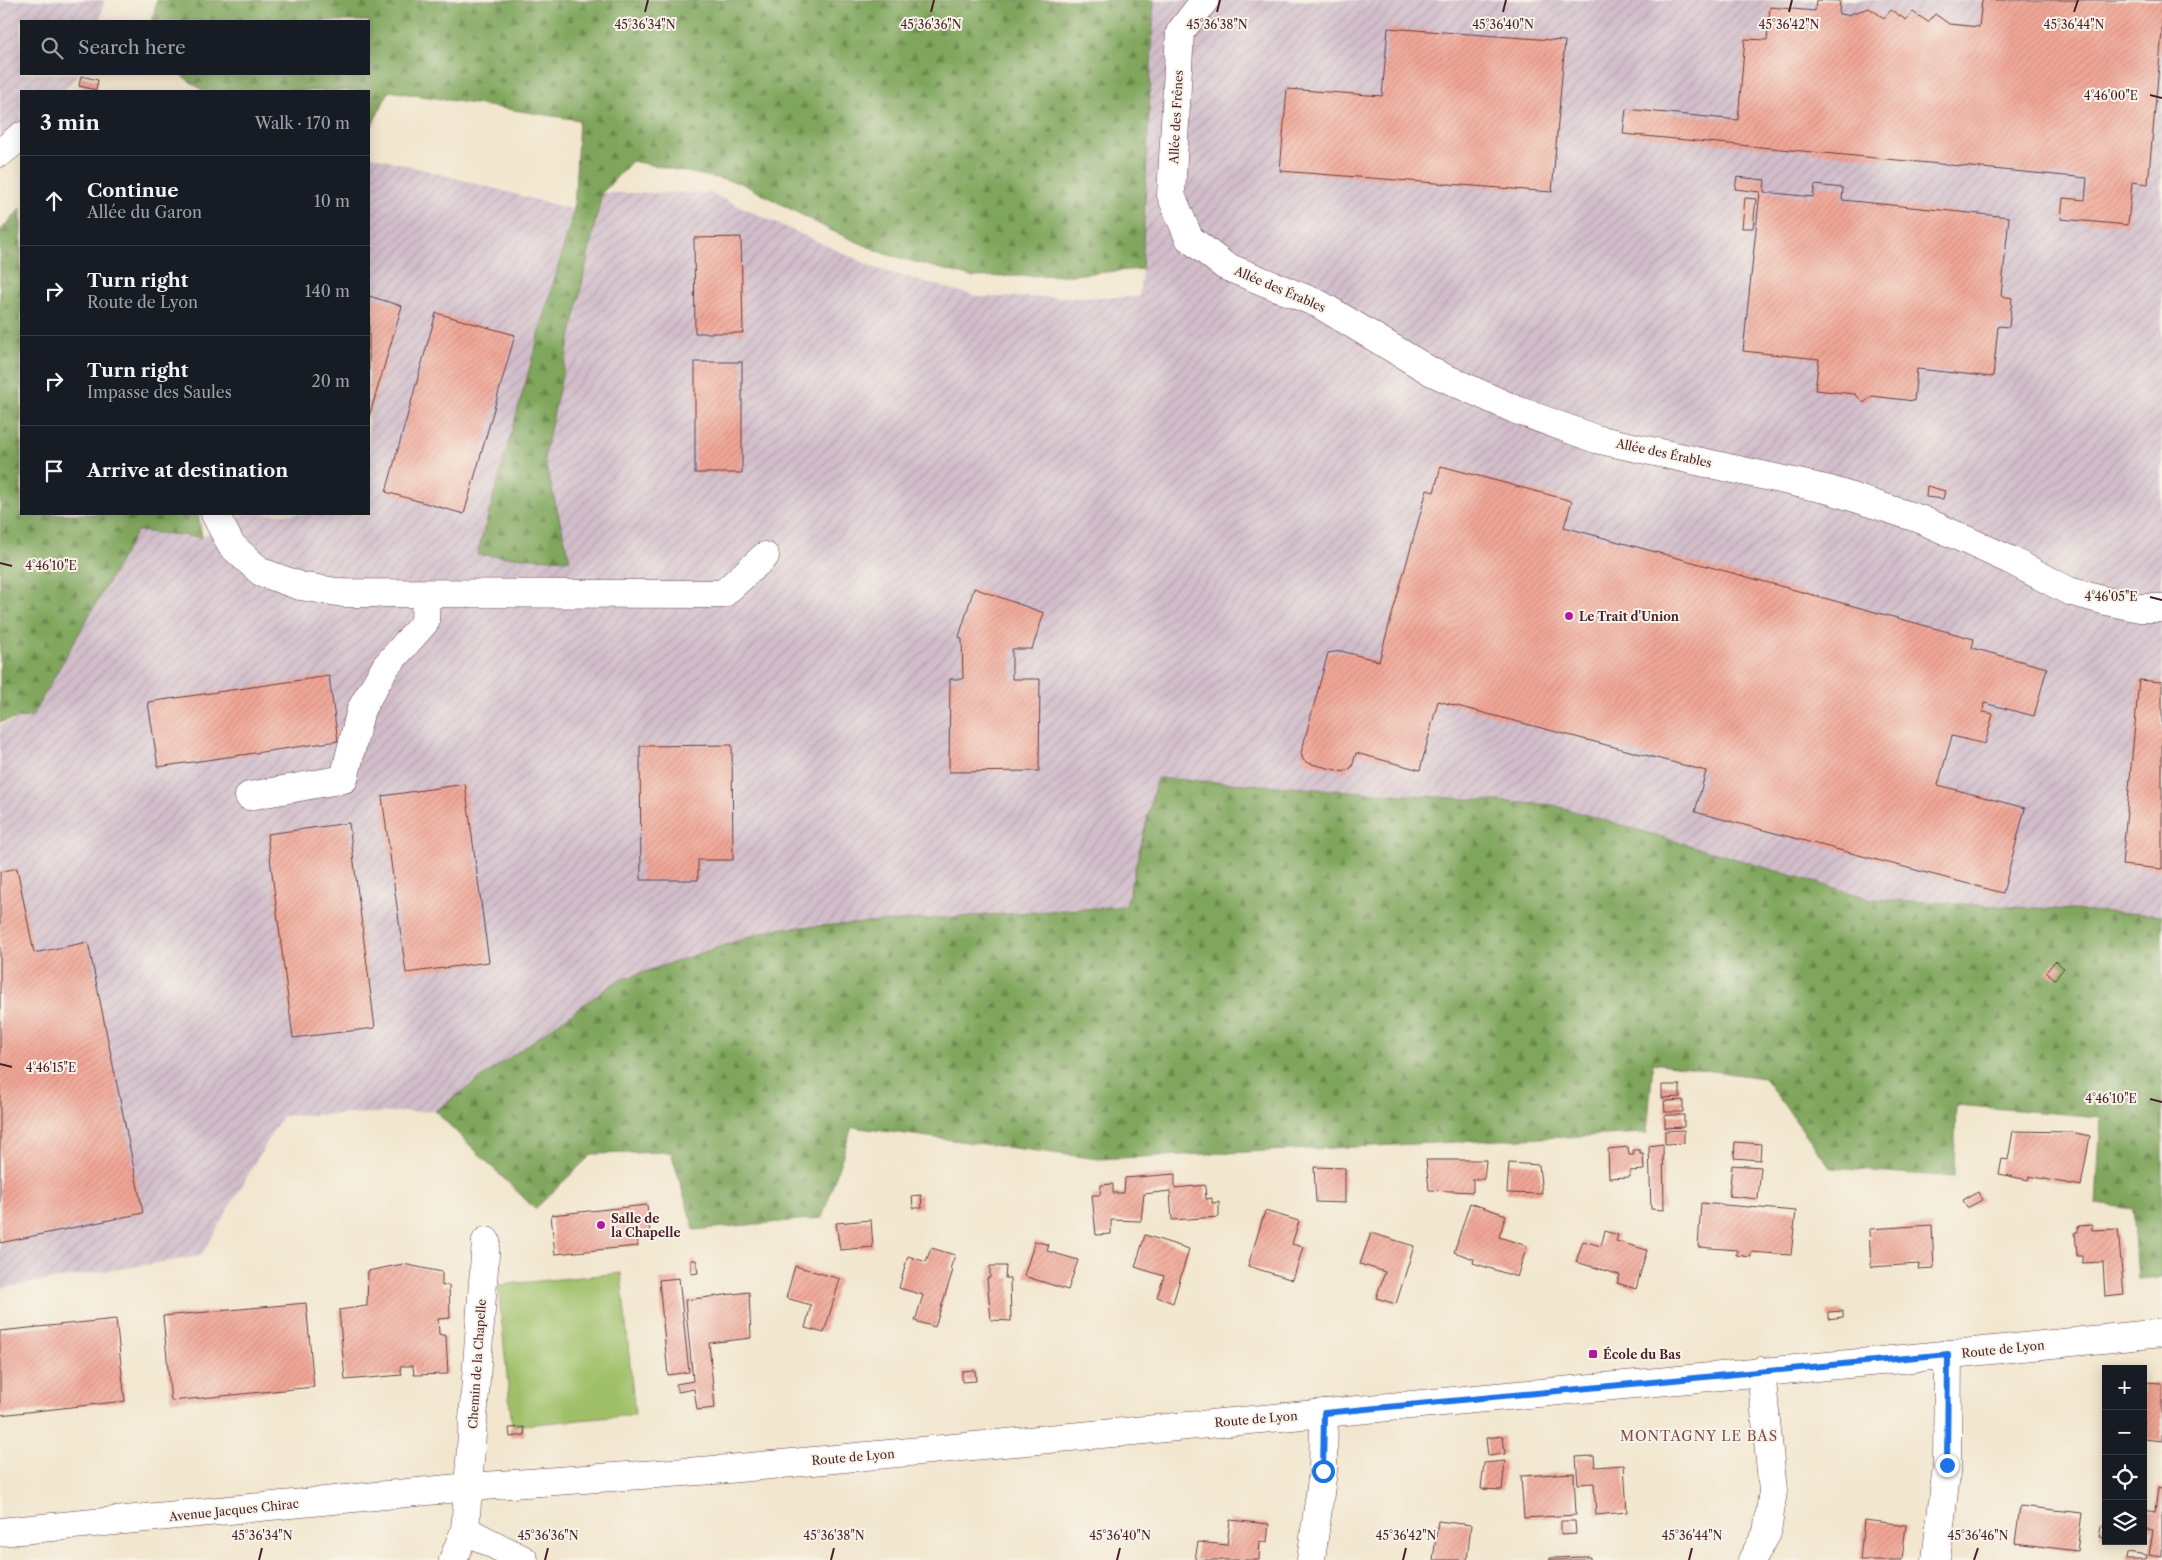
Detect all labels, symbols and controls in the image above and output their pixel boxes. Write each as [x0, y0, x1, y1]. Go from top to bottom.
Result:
text: 45°36'34"N [614, 17, 676, 32]
text: 45°36'36"N [900, 17, 962, 32]
text: 45°36'38"N [1186, 17, 1248, 32]
text: 45°36'40"N [1472, 17, 1534, 32]
text: 45°36'42"N [1758, 17, 1820, 32]
text: 45°36'44"N [2044, 17, 2105, 32]
search box [20, 20, 370, 75]
icon: search [38, 34, 66, 62]
text: Search here [78, 36, 186, 59]
street label: Allée des Frênes [1166, 70, 1186, 165]
text: 4°46'00"E [2084, 88, 2138, 103]
text: 3 min [40, 110, 100, 135]
text: Walk · 170 m [255, 113, 350, 133]
text: Continue [87, 179, 179, 202]
icon: ahead [40, 187, 68, 215]
text: 10 m [314, 191, 350, 211]
text: Allée du Garon [87, 202, 202, 222]
street label: Allée des Érables [1231, 262, 1328, 315]
text: Turn right [87, 269, 188, 292]
icon: right [40, 277, 68, 305]
text: 140 m [305, 281, 350, 301]
text: Route de Lyon [87, 292, 198, 312]
text: Turn right [87, 359, 188, 382]
icon: right [40, 367, 68, 395]
text: 20 m [311, 371, 350, 391]
text: Impasse des Saules [87, 382, 232, 402]
street label: Allée des Érables [1614, 434, 1713, 470]
icon: arrive [40, 457, 68, 485]
text: Arrive at destination [87, 459, 288, 482]
text: 4°46'10"E [25, 558, 77, 573]
text: 4°46'05"E [2084, 589, 2138, 604]
place label: Le Trait d'Union [1579, 609, 1680, 624]
marker: Le Trait d'Union [1563, 610, 1575, 622]
text: 4°46'15"E [26, 1060, 76, 1075]
text: 4°46'10"E [2085, 1091, 2137, 1106]
place label: Salle de la Chapelle [611, 1211, 681, 1240]
marker: Salle de la Chapelle [595, 1219, 607, 1231]
street label: Chemin de la Chapelle [465, 1298, 489, 1429]
street label: Route de Lyon [1961, 1337, 2046, 1361]
place label: École du Bas [1603, 1346, 1681, 1362]
marker: École du Bas [1587, 1348, 1599, 1360]
map controls [2102, 1365, 2147, 1545]
button: + [2102, 1365, 2147, 1410]
street label: Route de Lyon [1214, 1408, 1299, 1430]
button: − [2102, 1410, 2147, 1455]
district label: MONTAGNY LE BAS [1620, 1427, 1778, 1445]
street label: Route de Lyon [811, 1446, 896, 1468]
route end [1936, 1454, 1959, 1477]
button: locate [2102, 1455, 2147, 1500]
route start [1312, 1460, 1335, 1483]
street label: Avenue Jacques Chirac [167, 1496, 300, 1524]
button: layers [2102, 1500, 2147, 1545]
text: 45°36'34"N [231, 1528, 293, 1543]
text: 45°36'36"N [517, 1528, 579, 1543]
text: 45°36'38"N [803, 1528, 865, 1543]
text: 45°36'40"N [1089, 1528, 1151, 1543]
text: 45°36'42"N [1375, 1528, 1437, 1543]
text: 45°36'44"N [1662, 1528, 1723, 1543]
text: 45°36'46"N [1948, 1528, 2009, 1543]

